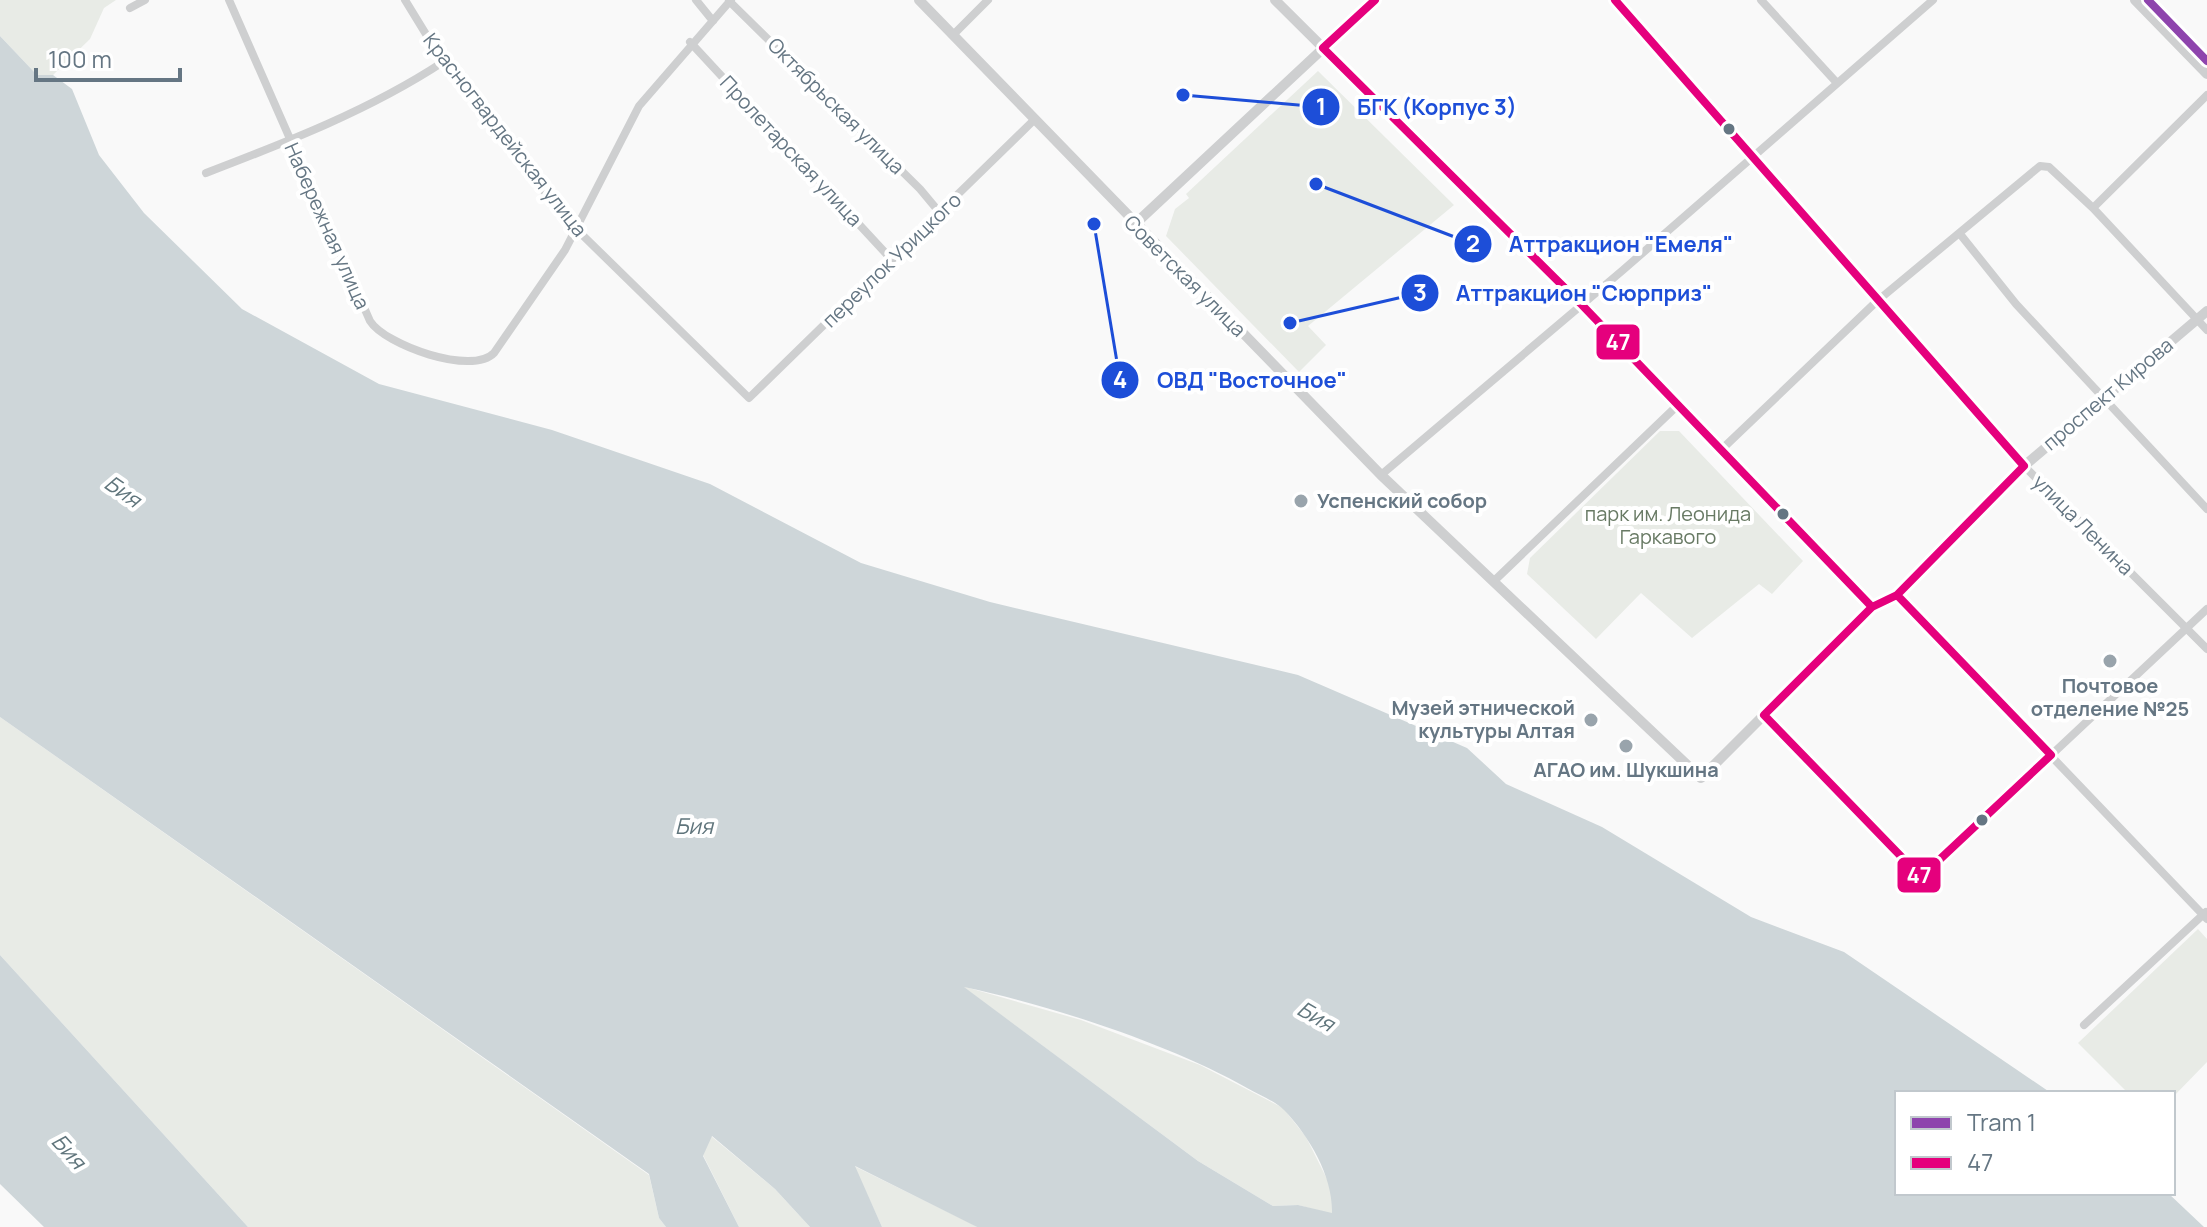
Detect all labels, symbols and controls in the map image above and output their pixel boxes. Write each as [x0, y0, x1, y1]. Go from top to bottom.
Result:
street label: Красногвардейская улица [417, 27, 593, 242]
street label: Октябрьская улица [762, 31, 911, 180]
scale bar [36, 32, 180, 82]
text: 100 m [48, 42, 112, 75]
street label: Пролетарская улица [714, 69, 868, 232]
callout: БГК (Корпус 3) [1301, 84, 1533, 130]
text: 1 [1316, 89, 1326, 122]
text: БГК (Корпус 3) [1357, 92, 1517, 122]
unlabelled marker [1721, 121, 1737, 137]
street label: Набережная улица [279, 138, 376, 313]
street label: переулок Урицкого [816, 186, 967, 333]
street label: Советская улица [1119, 209, 1252, 342]
callout: Аттракцион "Емеля" [1453, 221, 1749, 267]
text: 2 [1466, 226, 1480, 259]
text: Аттракцион "Емеля" [1509, 229, 1733, 259]
callout: Аттракцион "Сюрприз" [1400, 270, 1728, 316]
text: 3 [1413, 275, 1427, 308]
text: Аттракцион "Сюрприз" [1456, 278, 1712, 308]
line badge: 47 [1595, 323, 1641, 361]
text: 47 [1605, 327, 1631, 357]
street label: проспект Кирова [2037, 331, 2178, 456]
callout: ОВД "Восточное" [1100, 357, 1363, 403]
text: 4 [1113, 362, 1127, 395]
text: ОВД "Восточное" [1157, 365, 1347, 395]
water label: Бия [99, 468, 149, 515]
street label: улица Ленина [2027, 468, 2140, 581]
place label: Успенский собор [1317, 487, 1487, 514]
marker: Успенский собор [1292, 492, 1310, 510]
park label: парк им. Леонида Гаркавого [1585, 500, 1751, 550]
unlabelled marker [1775, 506, 1791, 522]
marker: Почтовое отделение №25 [2101, 652, 2119, 670]
place label: Почтовое отделение №25 [2031, 672, 2189, 722]
place label: Музей этнической культуры Алтая [1391, 694, 1575, 744]
marker: Музей этнической культуры Алтая [1582, 711, 1600, 729]
marker: АГАО им. Шукшина [1617, 737, 1635, 755]
place label: АГАО им. Шукшина [1533, 756, 1719, 783]
water label: Бия [675, 811, 715, 841]
unlabelled marker [1974, 812, 1990, 828]
line badge: 47 [1896, 856, 1942, 894]
text: 47 [1906, 860, 1932, 890]
water label: Бия [1292, 994, 1342, 1039]
legend [1895, 1091, 2175, 1195]
text: Tram 1 [1967, 1105, 2036, 1138]
water label: Бия [45, 1127, 94, 1177]
text: 47 [1967, 1145, 1993, 1178]

